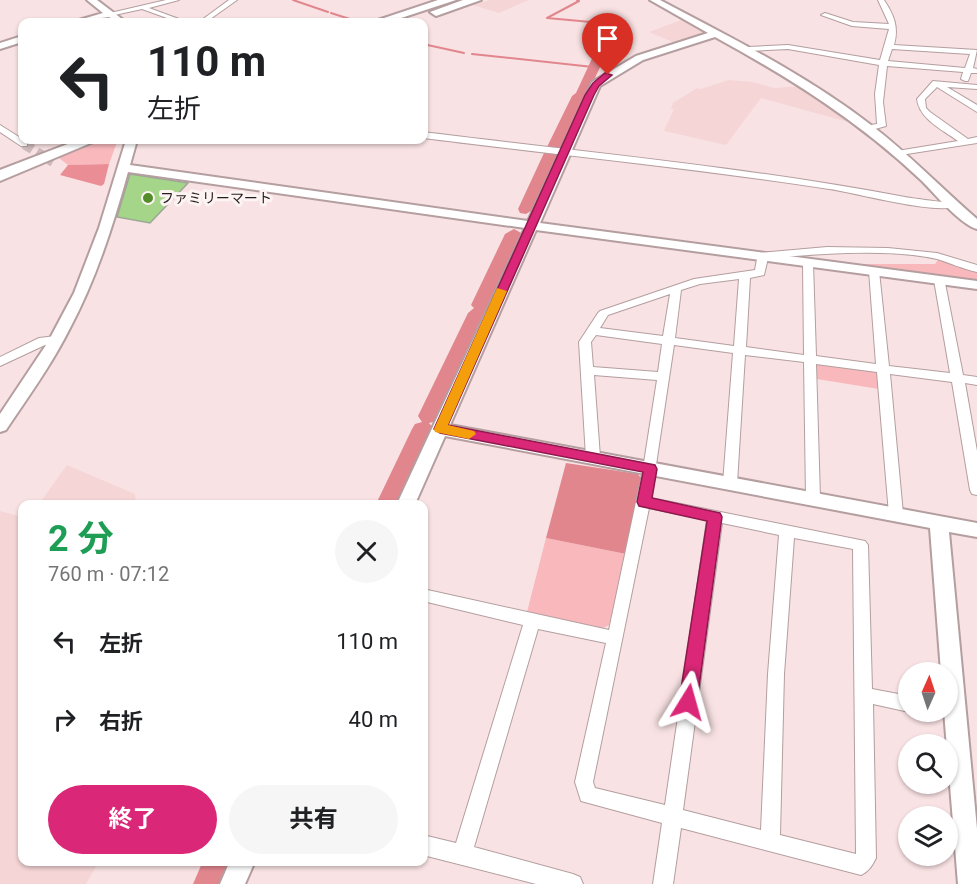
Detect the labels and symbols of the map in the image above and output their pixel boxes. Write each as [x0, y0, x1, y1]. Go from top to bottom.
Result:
pin [582, 13, 633, 75]
place label: ファミリーマート [160, 190, 272, 206]
marker: ファミリーマート [141, 191, 155, 205]
north arrow [898, 662, 958, 722]
position arrow [656, 670, 720, 734]

